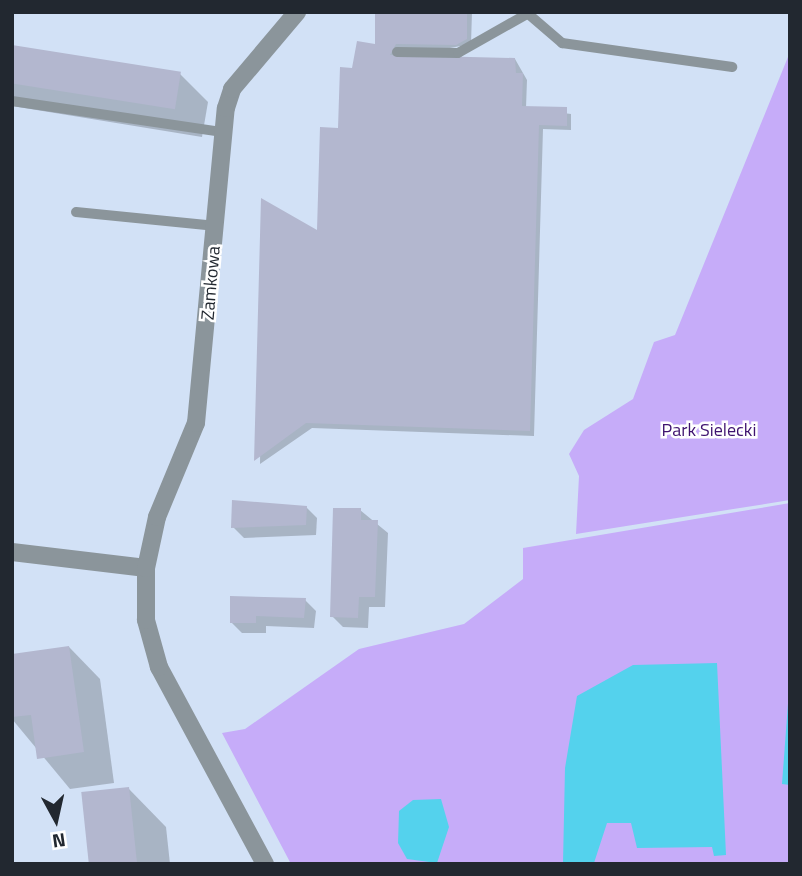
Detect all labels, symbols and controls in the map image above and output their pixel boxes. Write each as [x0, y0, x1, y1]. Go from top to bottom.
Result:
street label: Zamkowa [197, 245, 225, 321]
park label: Park Sielecki [662, 419, 756, 441]
north arrow [21, 785, 91, 855]
text: N [50, 826, 68, 857]

